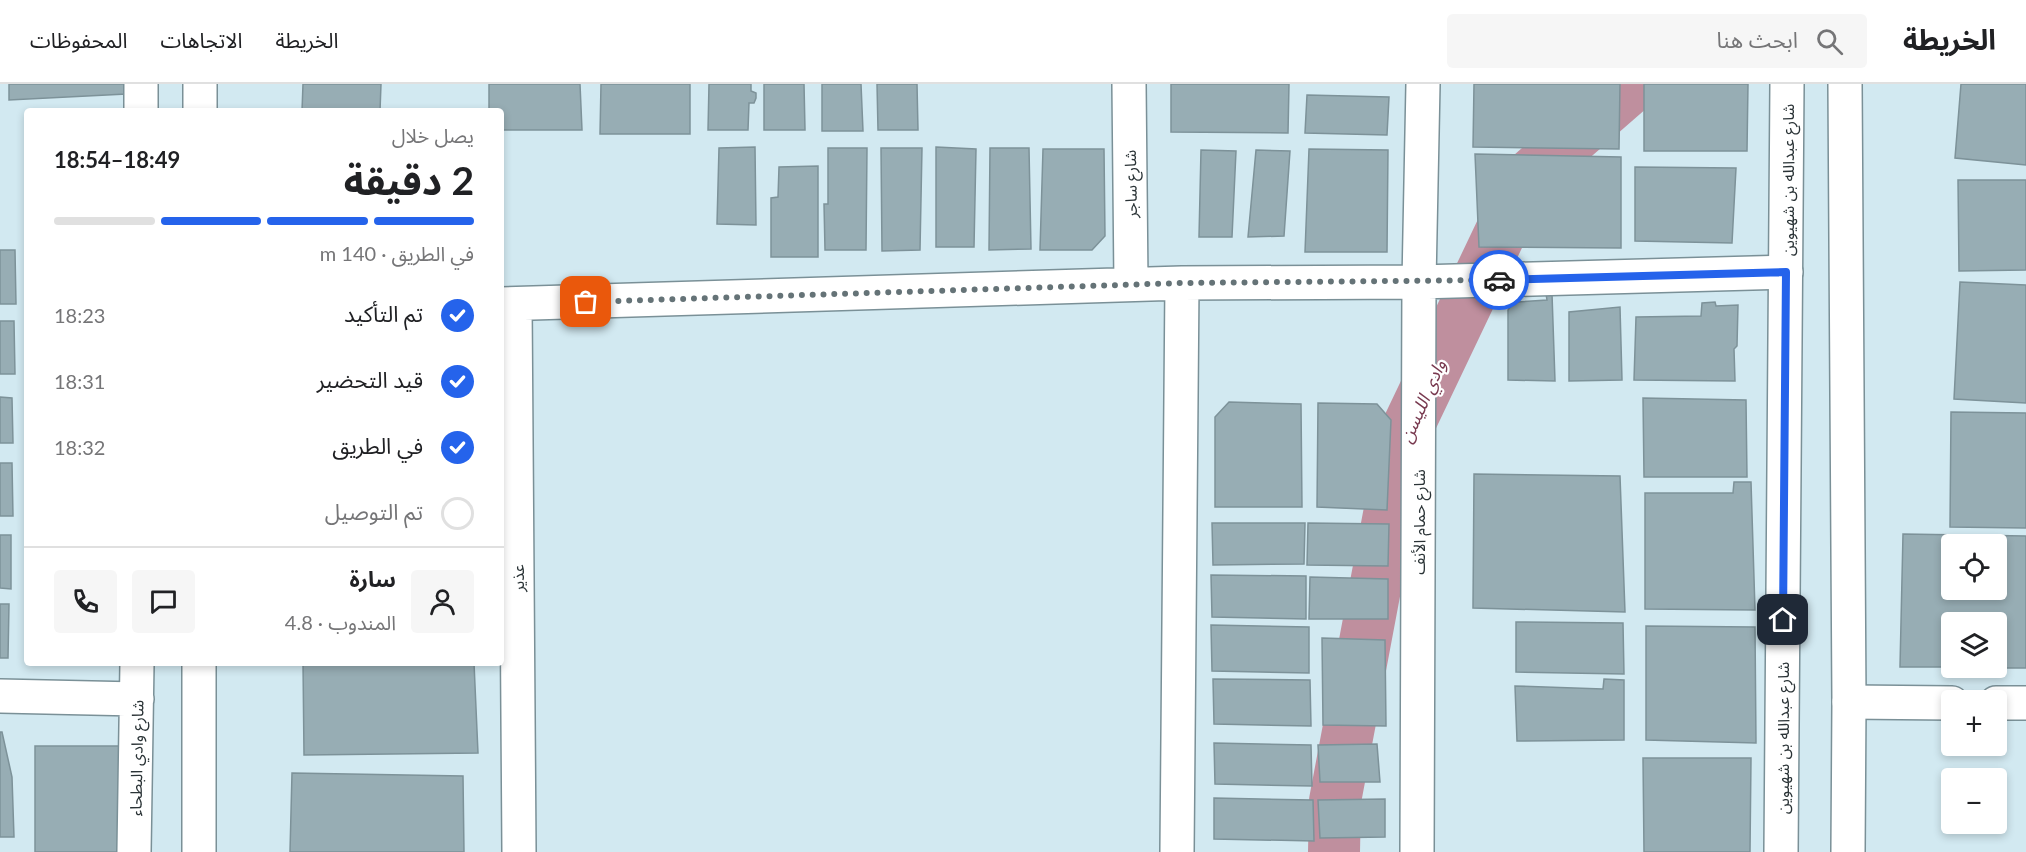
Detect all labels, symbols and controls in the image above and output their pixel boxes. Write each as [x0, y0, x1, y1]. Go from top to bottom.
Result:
search box [1447, 14, 1867, 68]
text: الخريطة [1903, 22, 1996, 56]
icon: search [1813, 25, 1846, 58]
text: ابحث هنا [1717, 26, 1798, 53]
text: المحفوظات [30, 27, 127, 52]
text: الاتجاهات [160, 27, 242, 52]
text: الخريطة [275, 27, 338, 52]
street label: شارع عبدالله بن شهيوين [1778, 104, 1801, 256]
text: يصل خلال [392, 123, 474, 147]
text: 18:49–18:54 [54, 146, 180, 173]
street label: شارع ساجر [1120, 150, 1144, 219]
text: 2 دقيقة [344, 157, 474, 203]
text: في الطريق · 140 m [320, 241, 474, 265]
courier [1469, 250, 1529, 310]
icon: car [1483, 264, 1516, 297]
pin [560, 276, 611, 327]
icon: bag [569, 285, 602, 318]
icon: check [441, 299, 474, 332]
text: تم التأكيد [344, 300, 423, 327]
text: 18:23 [54, 303, 105, 327]
water label: وادي الليسن [1394, 356, 1454, 448]
icon: check [441, 365, 474, 398]
text: قيد التحضير [317, 366, 423, 393]
text: 18:31 [54, 369, 105, 393]
icon: check [441, 431, 474, 464]
text: في الطريق [332, 432, 423, 459]
text: 18:32 [54, 435, 105, 459]
street label: شارع حمام الأنف [1409, 469, 1432, 575]
text: تم التوصيل [325, 498, 423, 525]
map controls [1941, 534, 2007, 834]
button: locate [1941, 534, 2007, 600]
street label: عذير [508, 564, 528, 593]
text: سارة [350, 565, 396, 592]
button: phone [54, 570, 117, 633]
button: chat [132, 570, 195, 633]
button: person [411, 570, 474, 633]
pin [1757, 594, 1808, 645]
icon: home [1766, 603, 1799, 636]
text: المندوب · 4.8 [285, 610, 396, 634]
button: layers [1941, 612, 2007, 678]
street label: شارع عبدالله بن شهيوين [1773, 662, 1796, 814]
button: + [1941, 690, 2007, 756]
street label: شارع وادي البطحاء [125, 700, 151, 816]
button: − [1941, 768, 2007, 834]

